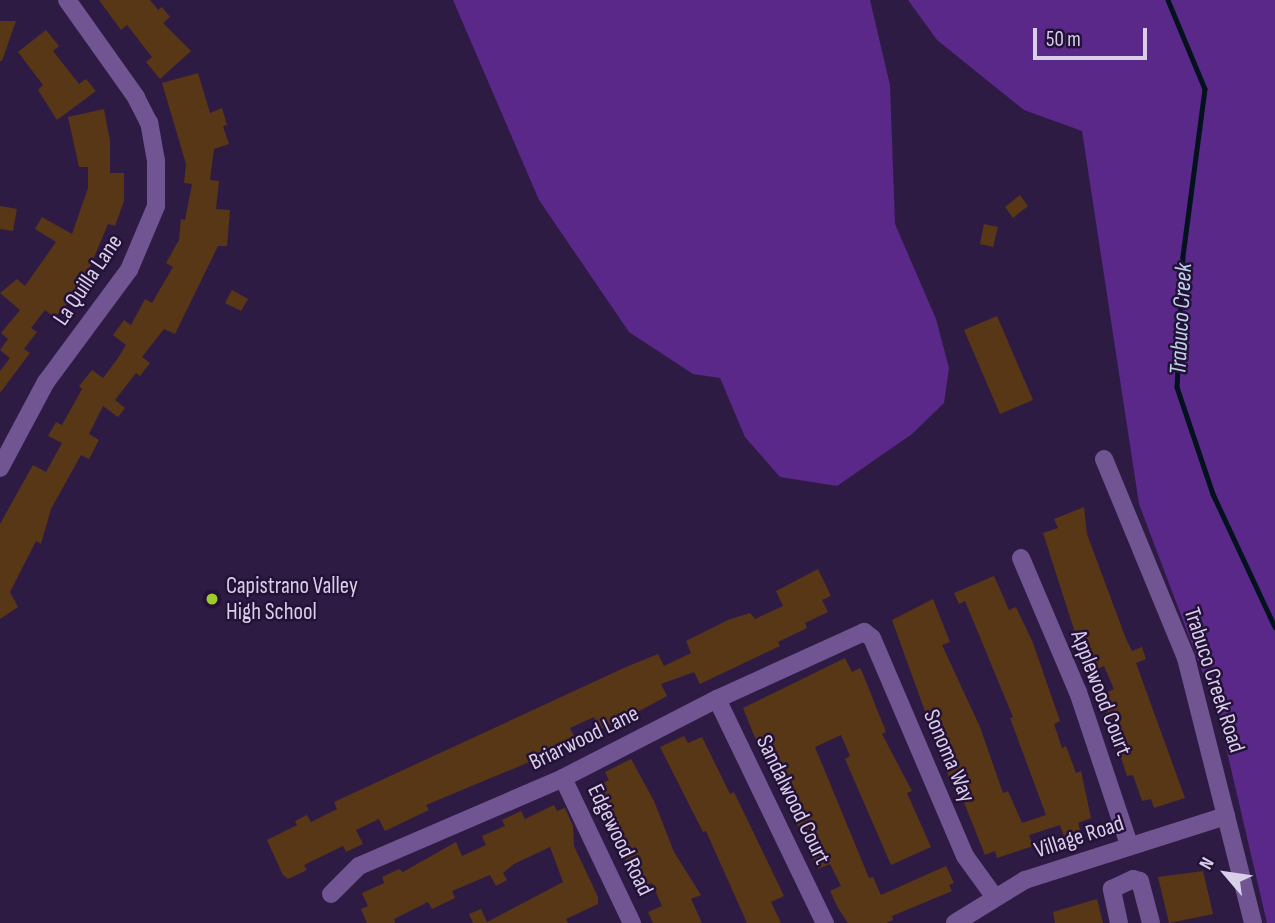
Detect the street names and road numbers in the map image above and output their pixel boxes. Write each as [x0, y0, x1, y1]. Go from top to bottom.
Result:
street label: La Quilla Lane [48, 229, 128, 331]
street label: Trabuco Creek Road [1178, 604, 1250, 756]
street label: Applewood Court [1064, 626, 1138, 760]
street label: Briarwood Lane [525, 700, 643, 776]
street label: Sonoma Way [917, 706, 981, 806]
street label: Sandalwood Court [750, 731, 836, 869]
street label: Edgewood Road [581, 780, 659, 900]
street label: Village Road [1031, 810, 1127, 864]

